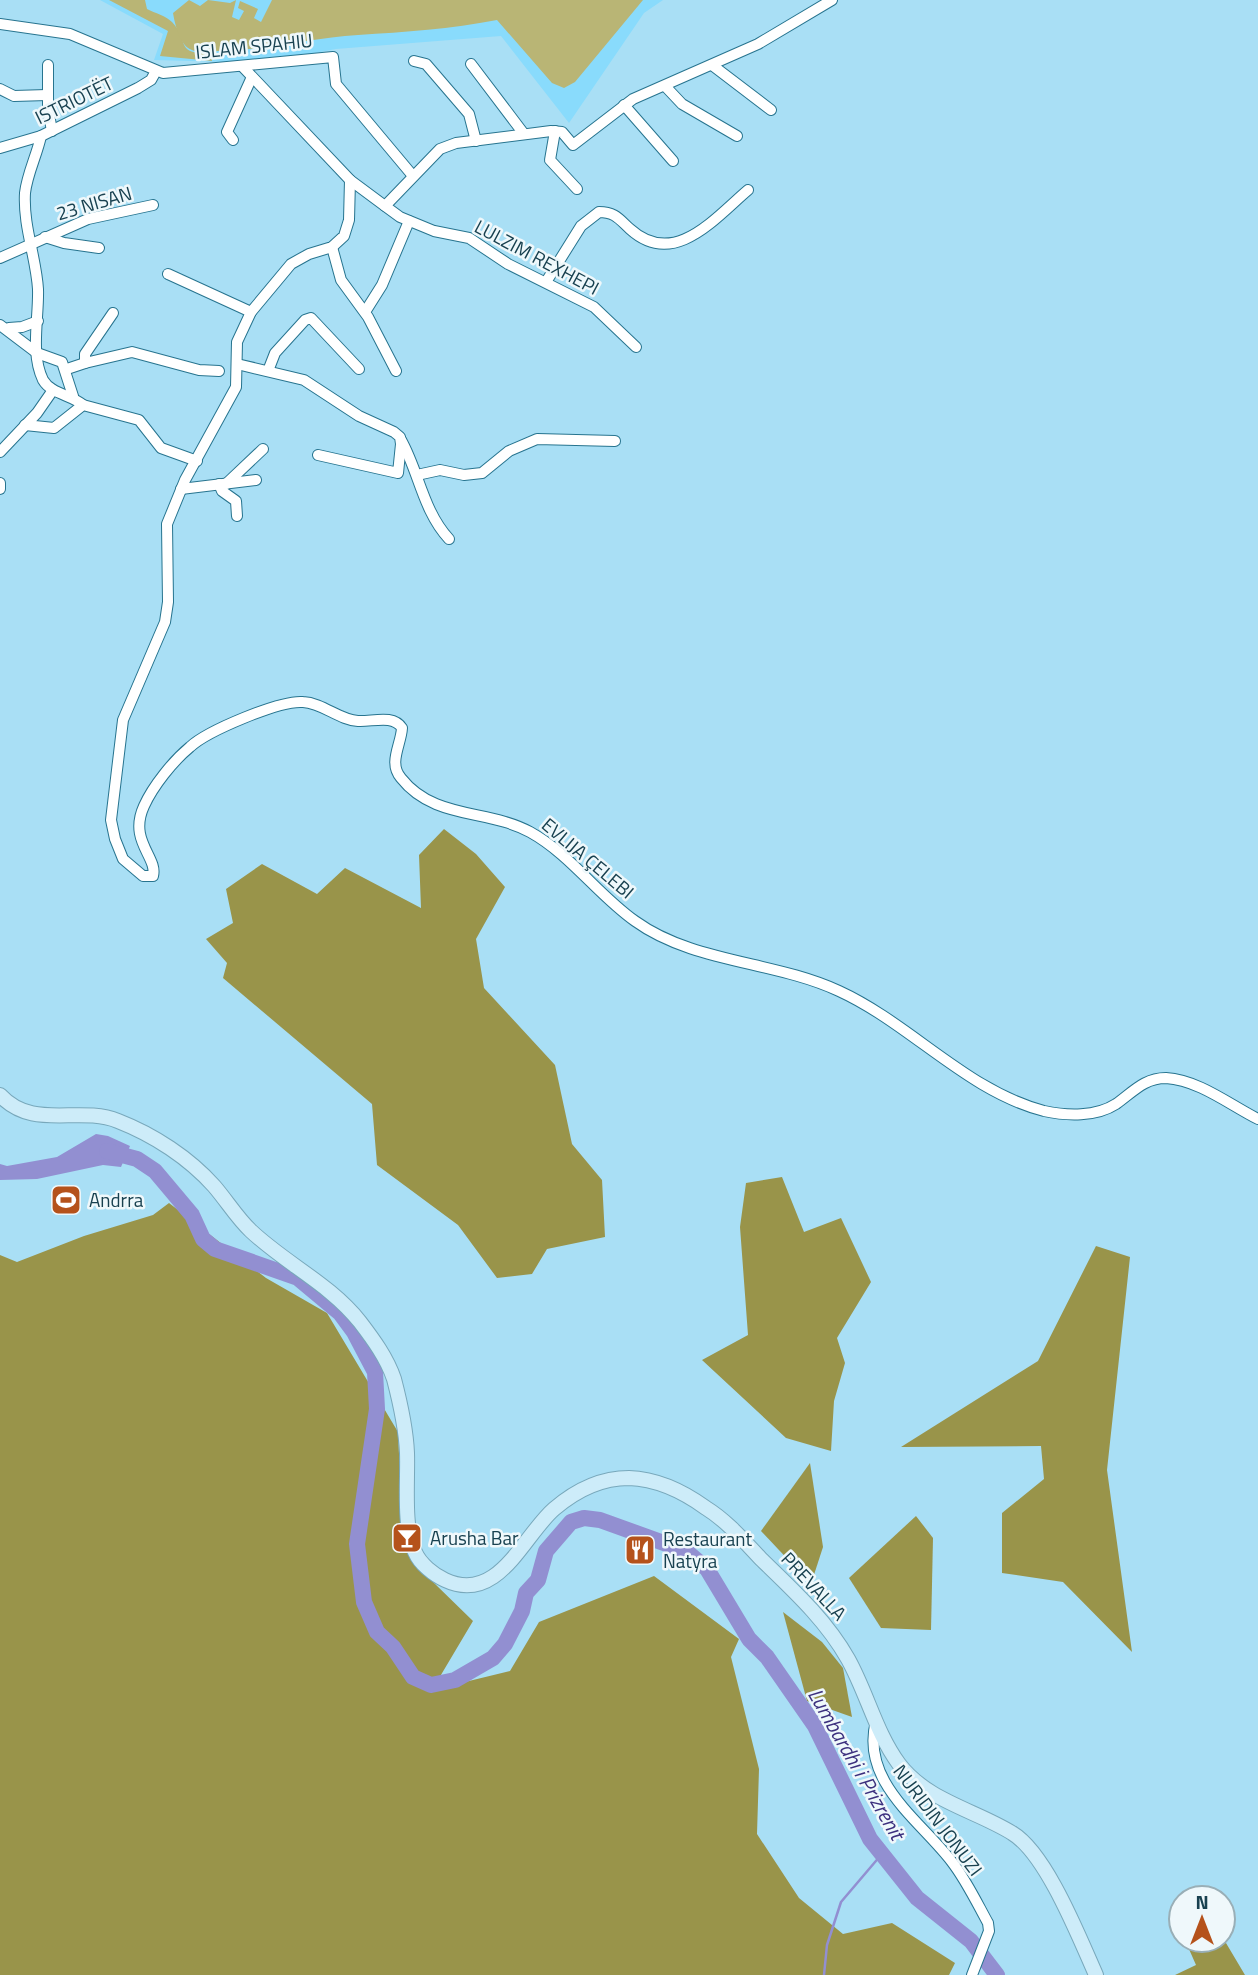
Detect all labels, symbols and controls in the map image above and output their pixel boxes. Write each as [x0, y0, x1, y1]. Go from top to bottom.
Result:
street label: ISLAM SPAHIU [194, 25, 314, 66]
street label: ISTRIOTËT [30, 68, 118, 131]
street label: 23 NISAN [53, 178, 135, 227]
street label: LULZIM REXHEPI [470, 212, 605, 302]
street label: EVLIJA ÇELEBI [536, 810, 641, 905]
sports icon: Andrra [49, 1183, 83, 1217]
place label: Andrra [89, 1185, 144, 1214]
bar icon: Arusha Bar [390, 1521, 424, 1555]
place label: Arusha Bar [430, 1523, 519, 1552]
place label: Restaurant Natyra [663, 1524, 752, 1575]
restaurant icon: Restaurant Natyra [623, 1533, 657, 1567]
street label: PREVALLA [775, 1545, 854, 1627]
water label: Lumbardhi i Prizrenit [800, 1682, 915, 1847]
street label: NURIDIN JONUZI [887, 1758, 990, 1882]
north arrow [1167, 1884, 1237, 1954]
text: N [1195, 1887, 1209, 1916]

